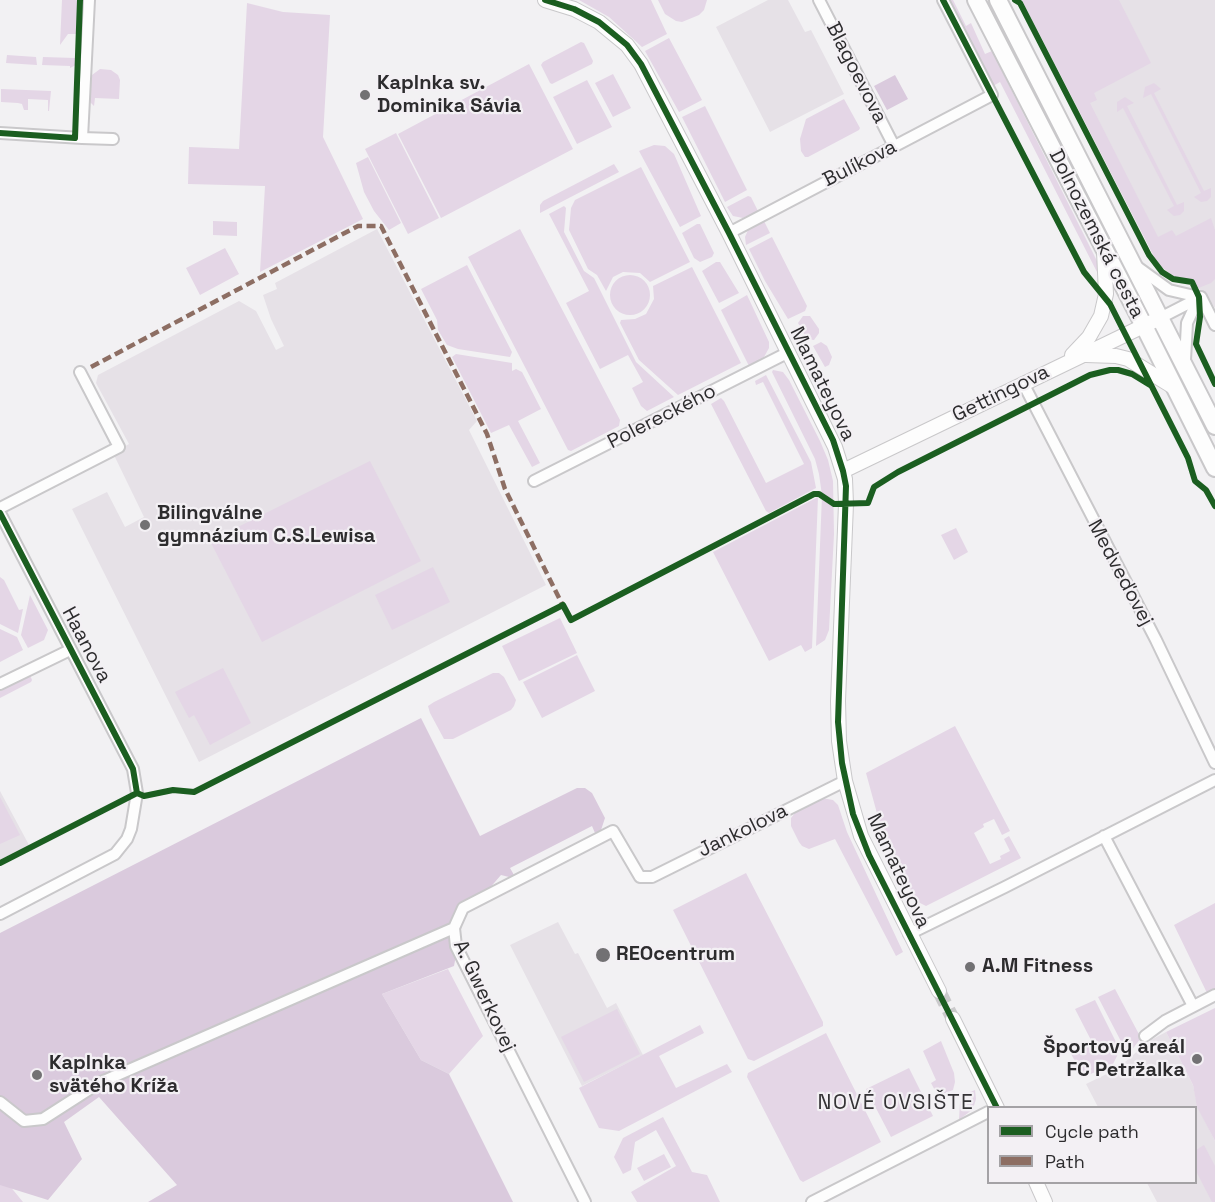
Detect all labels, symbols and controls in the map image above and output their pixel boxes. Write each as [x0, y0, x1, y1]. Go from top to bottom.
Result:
street label: Blagoevova [820, 18, 892, 128]
place label: Kaplnka sv. Dominika Sávia [377, 72, 521, 119]
marker: Kaplnka sv. Dominika Sávia [358, 88, 372, 102]
street label: Bulíkova [819, 135, 901, 193]
street label: Dolnozemská cesta [1043, 146, 1149, 322]
street label: Mamateyova [784, 323, 860, 445]
street label: Gettingova [949, 360, 1053, 428]
street label: Polereckého [604, 379, 720, 455]
place label: Bilingválne gymnázium C.S.Lewisa [157, 502, 375, 549]
street label: Medveďovej [1082, 516, 1158, 630]
marker: Bilingválne gymnázium C.S.Lewisa [138, 518, 152, 532]
street label: Haanova [56, 603, 116, 687]
street label: Jankolova [694, 799, 792, 863]
street label: Mamateyova [861, 810, 935, 932]
street label: A. Gwerkovej [448, 936, 520, 1056]
place label: REOcentrum [616, 943, 735, 967]
marker: REOcentrum [594, 946, 612, 964]
place label: A.M Fitness [982, 955, 1093, 979]
marker: A.M Fitness [963, 960, 977, 974]
place label: Športový areál FC Petržalka [1043, 1036, 1185, 1083]
place label: Kaplnka svätého Kríža [49, 1052, 178, 1099]
marker: Športový areál FC Petržalka [1190, 1052, 1204, 1066]
marker: Kaplnka svätého Kríža [30, 1068, 44, 1082]
district label: NOVÉ OVSIŠTE [818, 1090, 974, 1116]
legend [987, 1106, 1197, 1184]
text: Cycle path [1045, 1120, 1139, 1143]
text: Path [1045, 1150, 1085, 1173]

